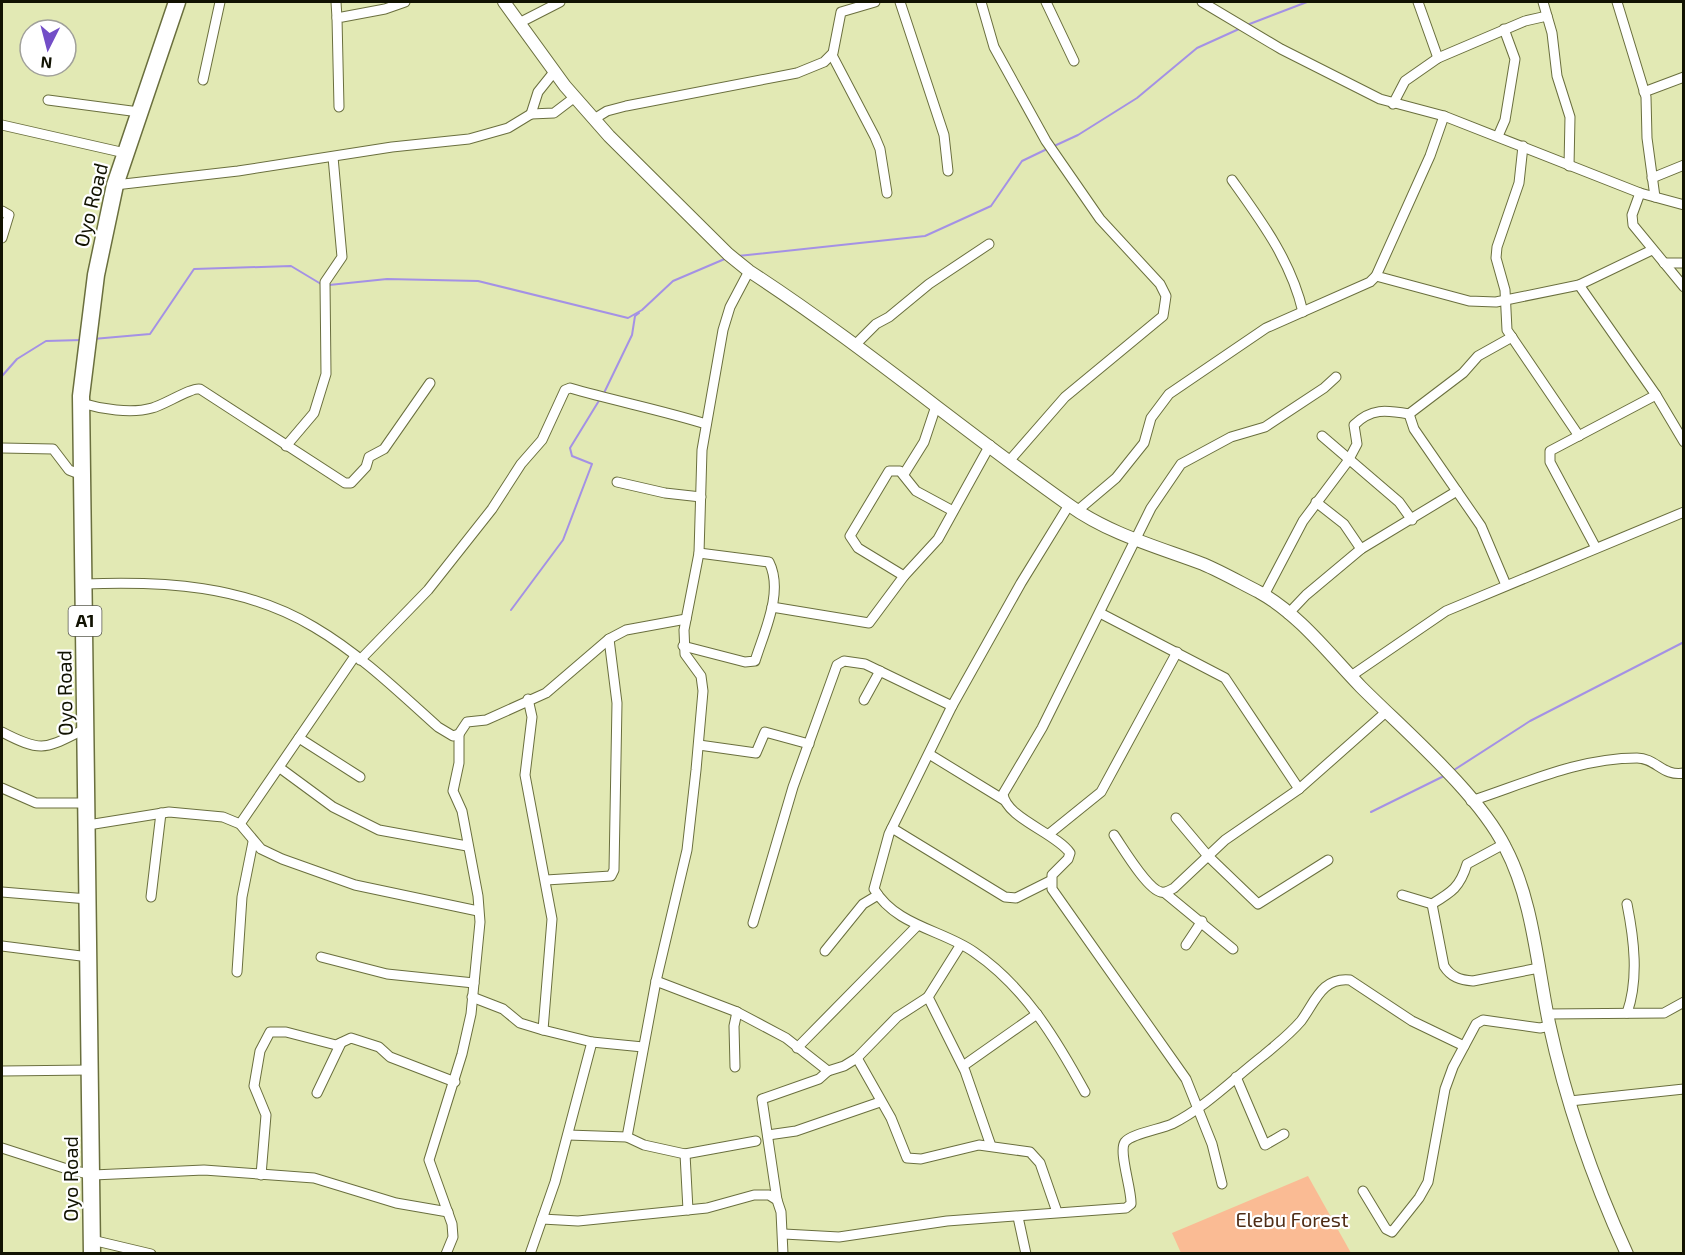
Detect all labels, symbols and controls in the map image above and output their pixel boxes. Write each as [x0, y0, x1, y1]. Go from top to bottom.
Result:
north arrow [18, 18, 78, 78]
text: N [40, 53, 53, 73]
street label: Oyo Road [68, 160, 112, 249]
road number: A1 [68, 606, 101, 636]
street label: Oyo Road [51, 650, 77, 736]
street label: Oyo Road [58, 1136, 82, 1222]
park label: Elebu Forest [1235, 1207, 1349, 1231]

